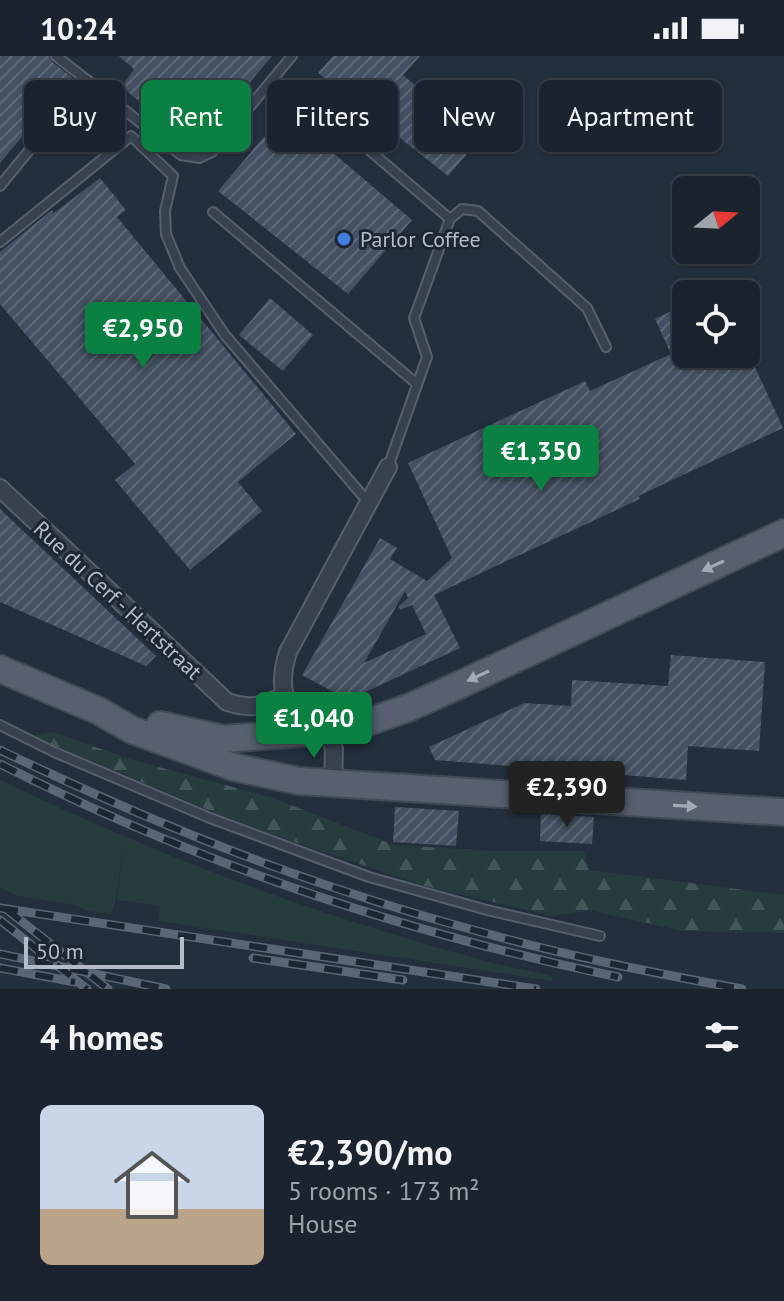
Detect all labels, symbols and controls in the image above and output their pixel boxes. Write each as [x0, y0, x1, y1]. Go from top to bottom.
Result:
text: 10:24 [40, 9, 116, 48]
chip: Buy [24, 80, 125, 152]
chip: Rent [141, 80, 251, 152]
chip: Filters [267, 80, 398, 152]
chip: New [414, 80, 523, 152]
chip: Apartment [539, 80, 722, 152]
north arrow [672, 176, 760, 264]
map controls [672, 176, 760, 368]
place label: Parlor Coffee [360, 225, 481, 253]
marker: Parlor Coffee [335, 230, 353, 248]
button: locate [672, 280, 760, 368]
pin: €2,950 [78, 302, 208, 370]
text: €2,950 [103, 311, 183, 344]
pin: €1,350 [476, 425, 606, 493]
text: €1,350 [501, 434, 581, 467]
street label: Rue du Cerf - Hertstraat [28, 515, 208, 686]
one-way arrow [702, 559, 725, 573]
one-way arrow [466, 669, 490, 683]
pin: €1,040 [249, 692, 379, 760]
text: €1,040 [274, 701, 354, 734]
pin: €2,390 [502, 761, 632, 829]
text: €2,390 [527, 770, 607, 803]
one-way arrow [673, 800, 698, 813]
scale bar [24, 933, 184, 969]
text: 50 m [36, 937, 84, 965]
text: 4 homes [40, 1015, 164, 1059]
icon: filters [700, 1015, 744, 1059]
text: €2,390/mo [288, 1130, 452, 1174]
icon: home [104, 1137, 200, 1233]
text: 5 rooms · 173 m² [288, 1174, 480, 1207]
text: House [288, 1207, 358, 1240]

